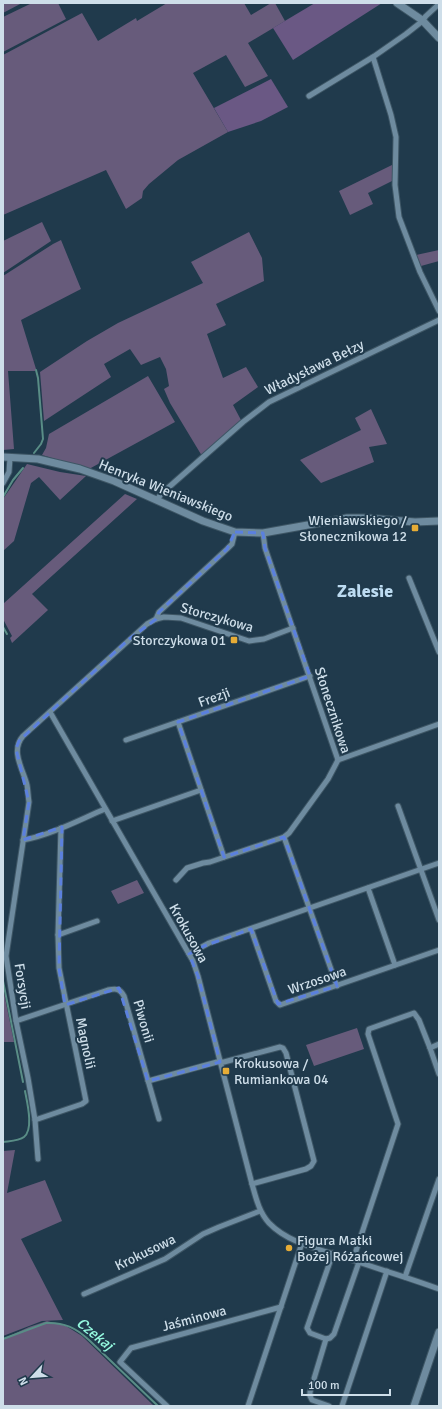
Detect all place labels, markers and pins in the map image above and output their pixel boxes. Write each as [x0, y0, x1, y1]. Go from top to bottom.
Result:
place label: Wieniawskiego / Słonecznikowa 12 [299, 512, 407, 545]
marker: Wieniawskiego / Słonecznikowa 12 [410, 523, 420, 533]
place label: Storczykowa 01 [133, 632, 226, 649]
marker: Storczykowa 01 [229, 635, 239, 645]
place label: Krokusowa / Rumiankowa 04 [234, 1055, 329, 1088]
marker: Krokusowa / Rumiankowa 04 [221, 1066, 231, 1076]
place label: Figura Matki Bożej Różańcowej [297, 1232, 403, 1265]
marker: Figura Matki Bożej Różańcowej [284, 1243, 294, 1253]

